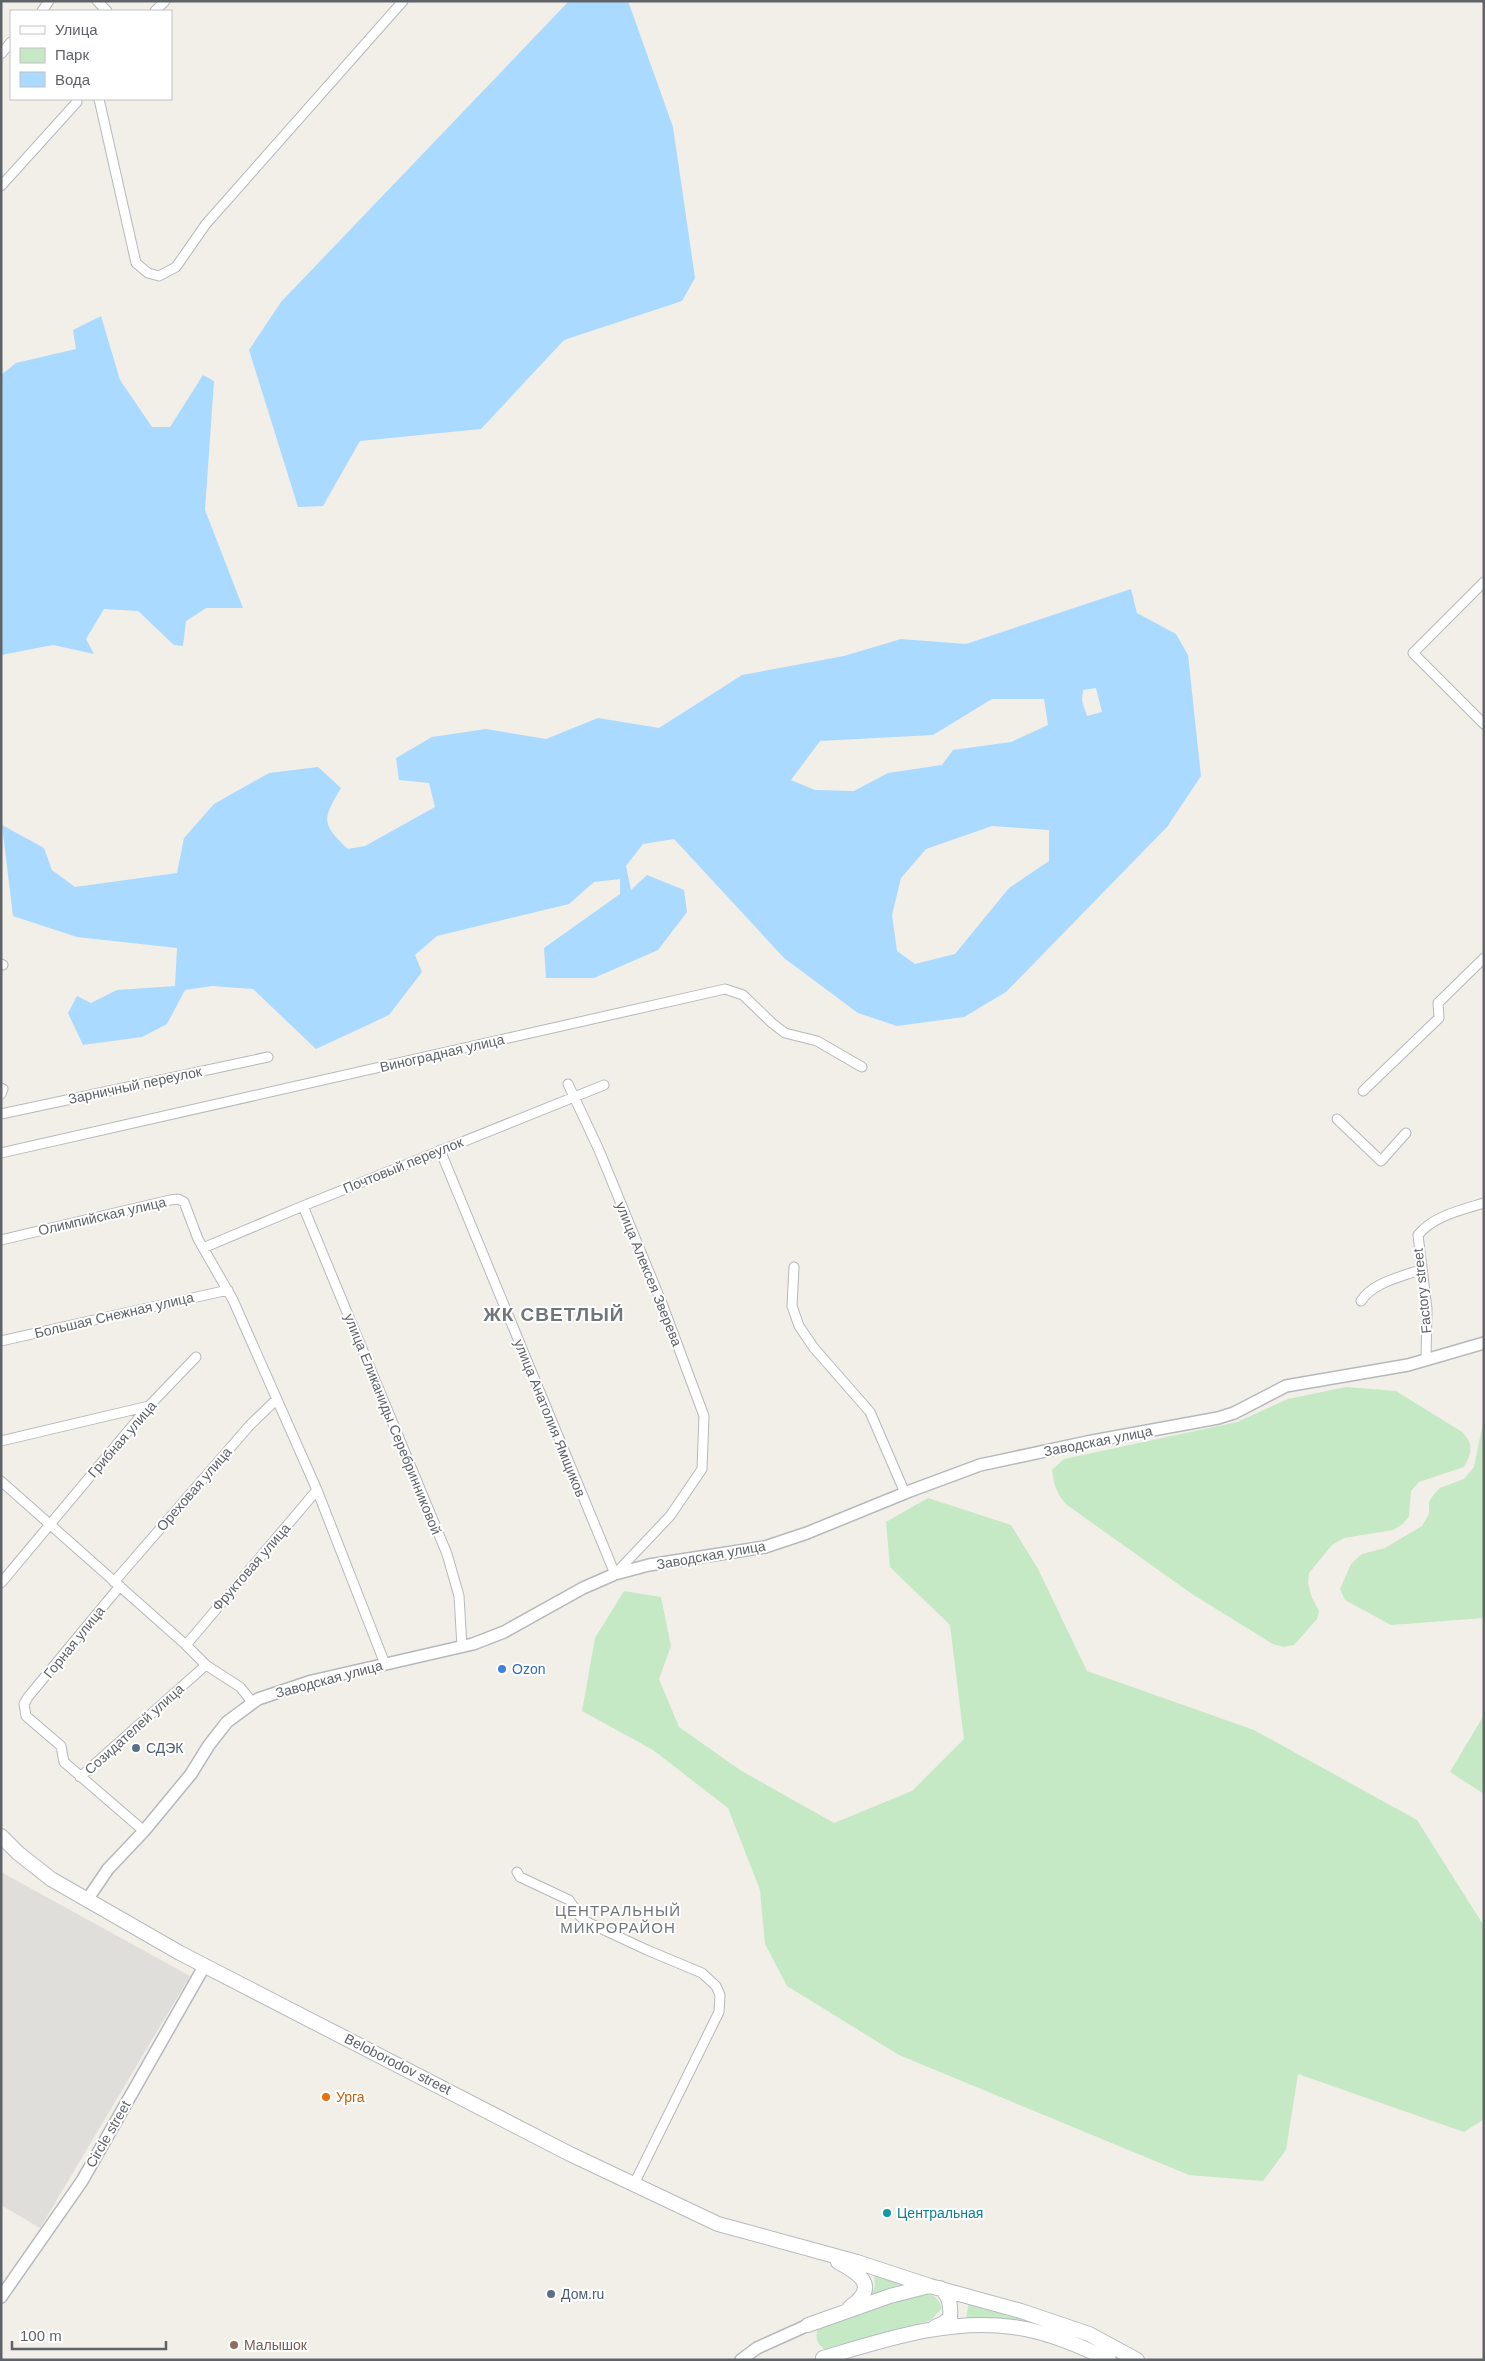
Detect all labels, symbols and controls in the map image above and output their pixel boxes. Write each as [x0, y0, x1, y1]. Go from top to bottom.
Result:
legend [10, 10, 172, 100]
text: Улица [55, 21, 98, 38]
text: Парк [55, 46, 89, 63]
text: Вода [55, 71, 91, 88]
street label: Виноградная улица [378, 1031, 506, 1075]
street label: Зарничный переулок [67, 1063, 204, 1107]
street label: Почтовый переулок [341, 1133, 466, 1196]
street label: Олимпийская улица [37, 1193, 168, 1239]
street label: улица Алексея Зверева [613, 1199, 685, 1349]
street label: Factory street [1410, 1248, 1434, 1334]
street label: Большая Снежная улица [33, 1289, 195, 1341]
district label: ЖК СВЕТЛЫЙ [483, 1304, 624, 1325]
street label: улица Еликаниды Серебринниковой [341, 1311, 445, 1537]
street label: улица Анатолия Ямщиков [511, 1337, 589, 1499]
street label: Грибная улица [85, 1397, 160, 1480]
street label: Заводская улица [1042, 1423, 1154, 1459]
street label: Ореховая улица [153, 1444, 235, 1534]
street label: Фруктовая улица [209, 1520, 293, 1614]
street label: Заводская улица [655, 1538, 767, 1572]
street label: Горная улица [40, 1603, 108, 1681]
street label: Заводская улица [274, 1657, 385, 1701]
place label: Ozon [512, 1661, 545, 1677]
marker: Ozon [496, 1663, 508, 1675]
street label: Созидателей улица [81, 1680, 187, 1778]
place label: СДЭК [146, 1740, 184, 1756]
marker: СДЭК [130, 1742, 142, 1754]
district label: ЦЕНТРАЛЬНЫЙ МИКРОРАЙОН [555, 1902, 681, 1936]
street label: Beloborodov street [342, 2030, 454, 2098]
place label: Урга [336, 2089, 365, 2105]
marker: Урга [320, 2091, 332, 2103]
street label: Circle street [82, 2098, 134, 2170]
place label: Центральная [897, 2205, 983, 2221]
marker: Центральная [881, 2207, 893, 2219]
place label: Дом.ru [561, 2286, 604, 2302]
marker: Дом.ru [545, 2288, 557, 2300]
scale bar [12, 2318, 166, 2350]
text: 100 m [20, 2327, 62, 2344]
place label: Малышок [244, 2337, 308, 2353]
marker: Малышок [228, 2339, 240, 2351]

